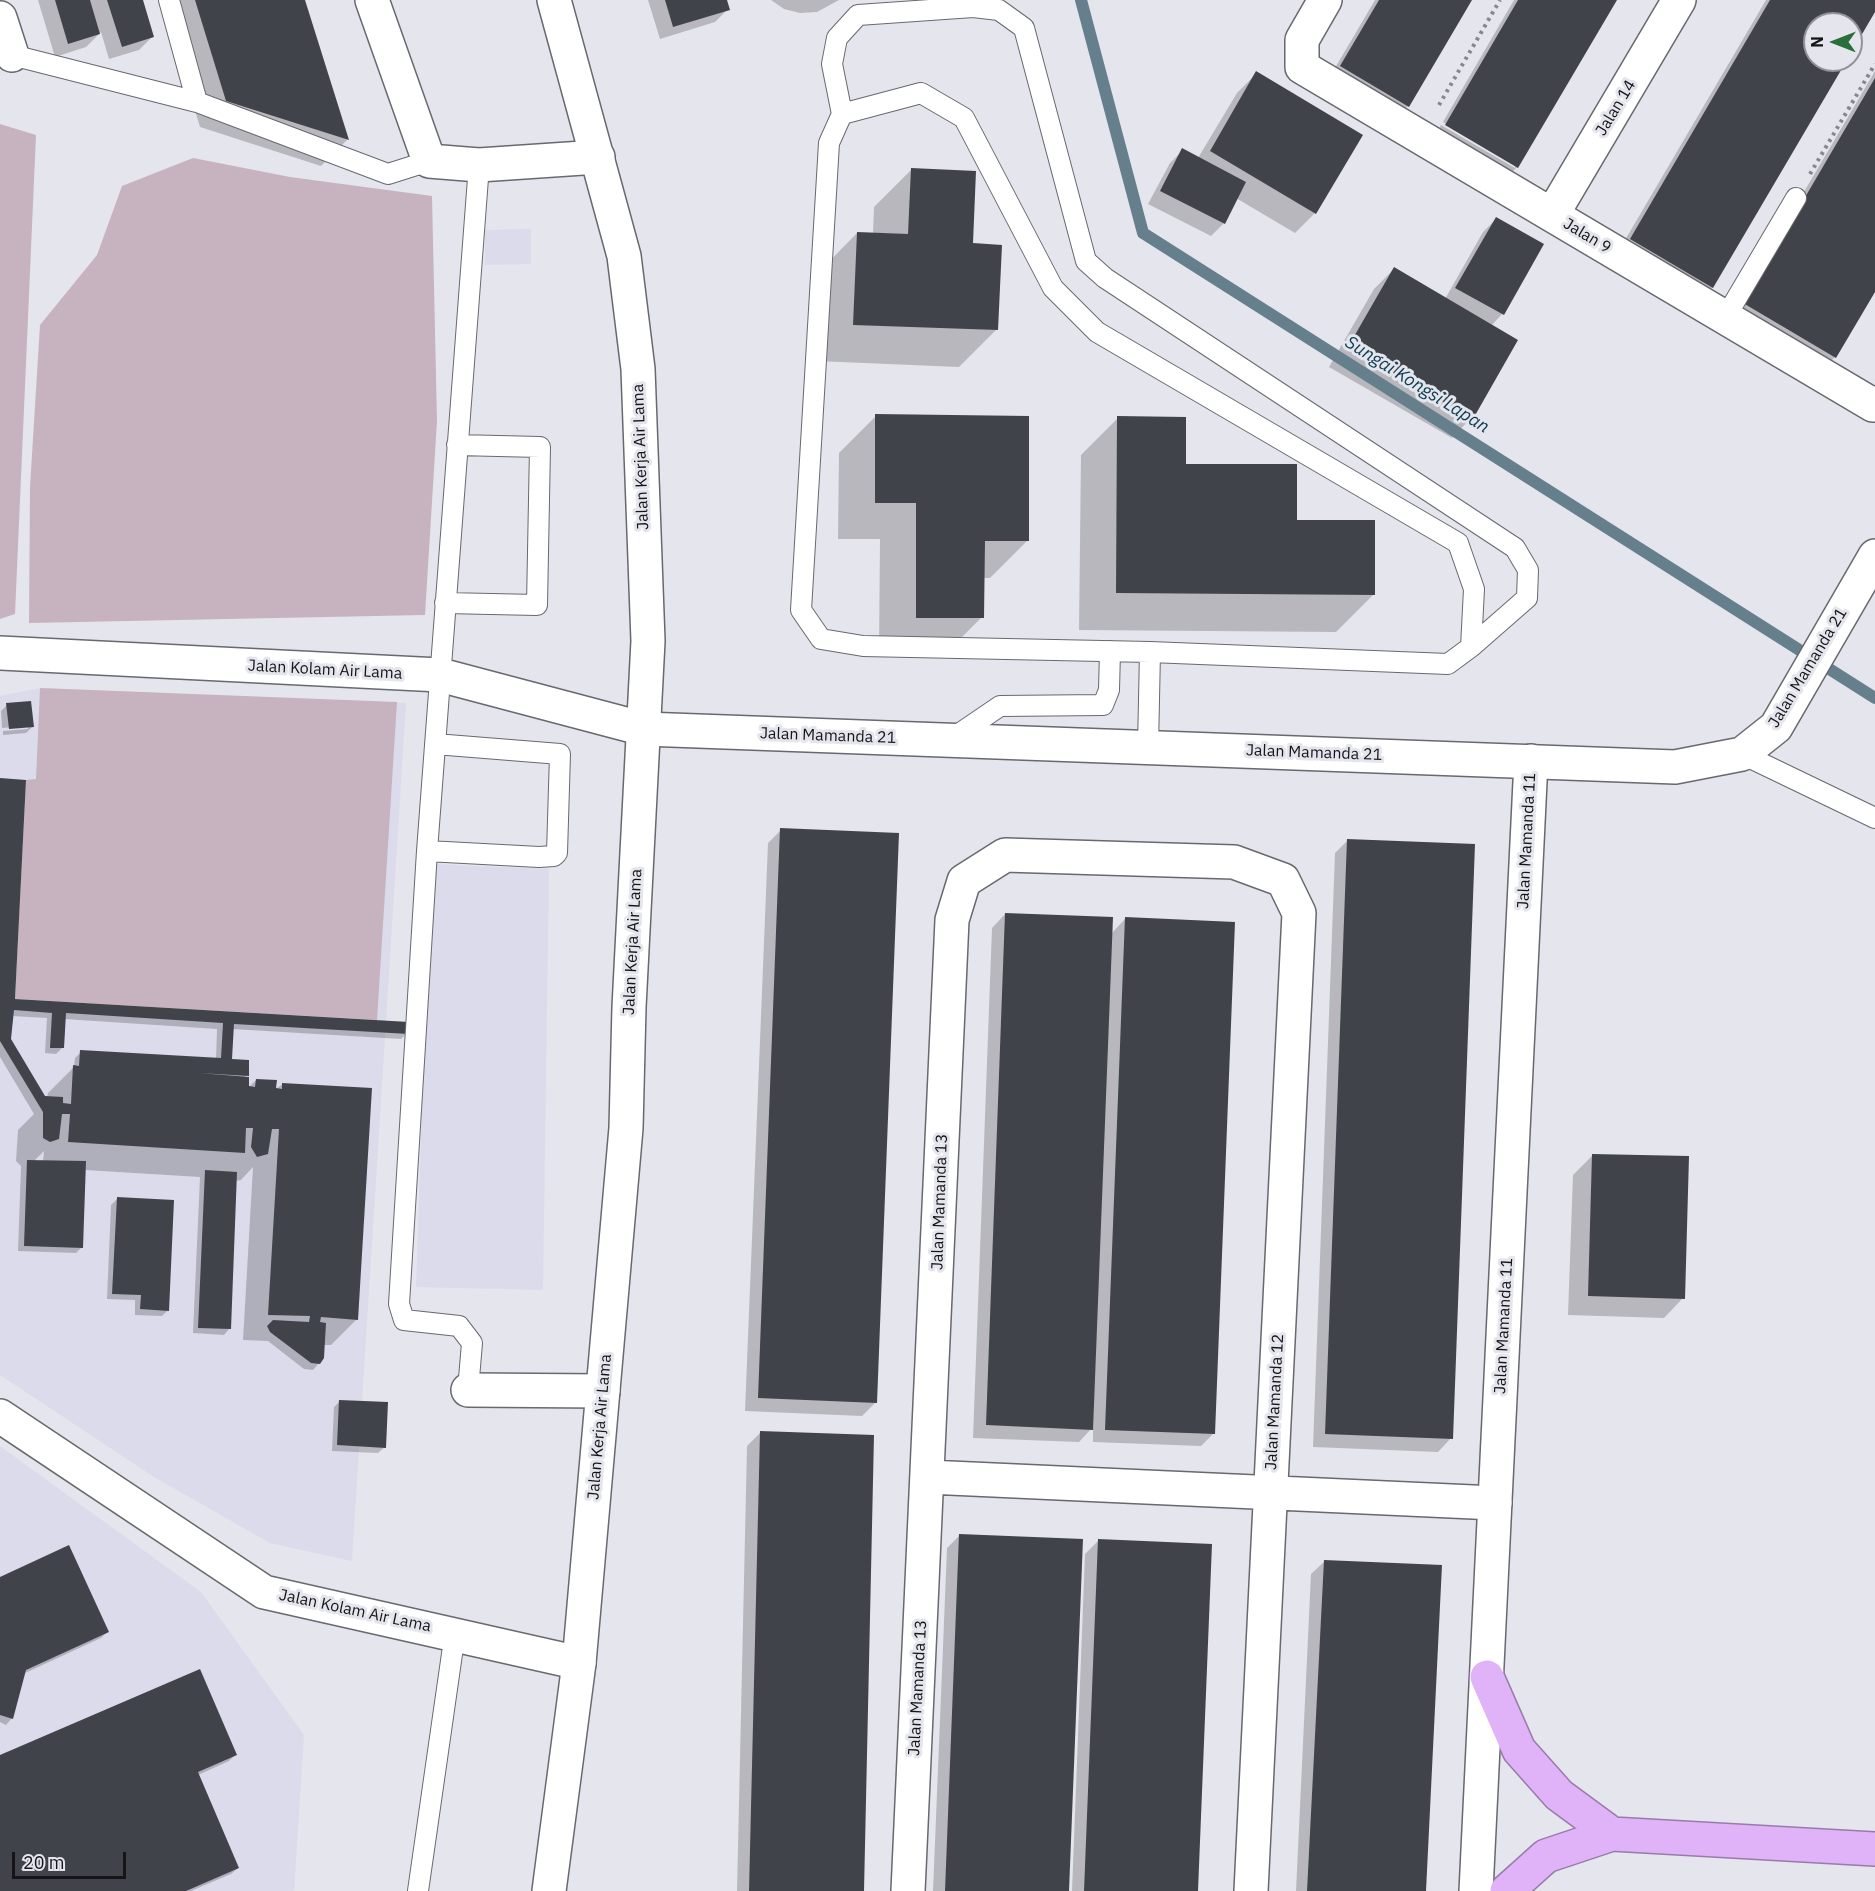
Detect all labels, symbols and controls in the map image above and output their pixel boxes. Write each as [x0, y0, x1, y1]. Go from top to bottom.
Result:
north arrow [1803, 12, 1863, 72]
text: N [1807, 36, 1827, 48]
street label: Jalan 14 [1592, 77, 1640, 139]
street label: Jalan 9 [1560, 214, 1614, 258]
water label: Sungai Kongsi Lapan [1341, 332, 1493, 438]
street label: Jalan Kerja Air Lama [629, 384, 653, 530]
street label: Jalan Mamanda 21 [1765, 605, 1851, 731]
street label: Jalan Kolam Air Lama [247, 656, 403, 684]
street label: Jalan Mamanda 21 [760, 724, 896, 748]
street label: Jalan Mamanda 21 [1246, 741, 1382, 765]
street label: Jalan Mamanda 11 [1514, 772, 1540, 910]
street label: Jalan Kerja Air Lama [620, 869, 646, 1015]
street label: Jalan Mamanda 13 [928, 1134, 952, 1270]
street label: Jalan Mamanda 11 [1491, 1257, 1517, 1395]
street label: Jalan Mamanda 12 [1262, 1333, 1288, 1471]
street label: Jalan Kerja Air Lama [584, 1353, 616, 1501]
street label: Jalan Kolam Air Lama [277, 1586, 433, 1636]
street label: Jalan Mamanda 13 [905, 1619, 931, 1757]
scale bar [15, 1840, 129, 1878]
text: 20 m [23, 1851, 65, 1874]

